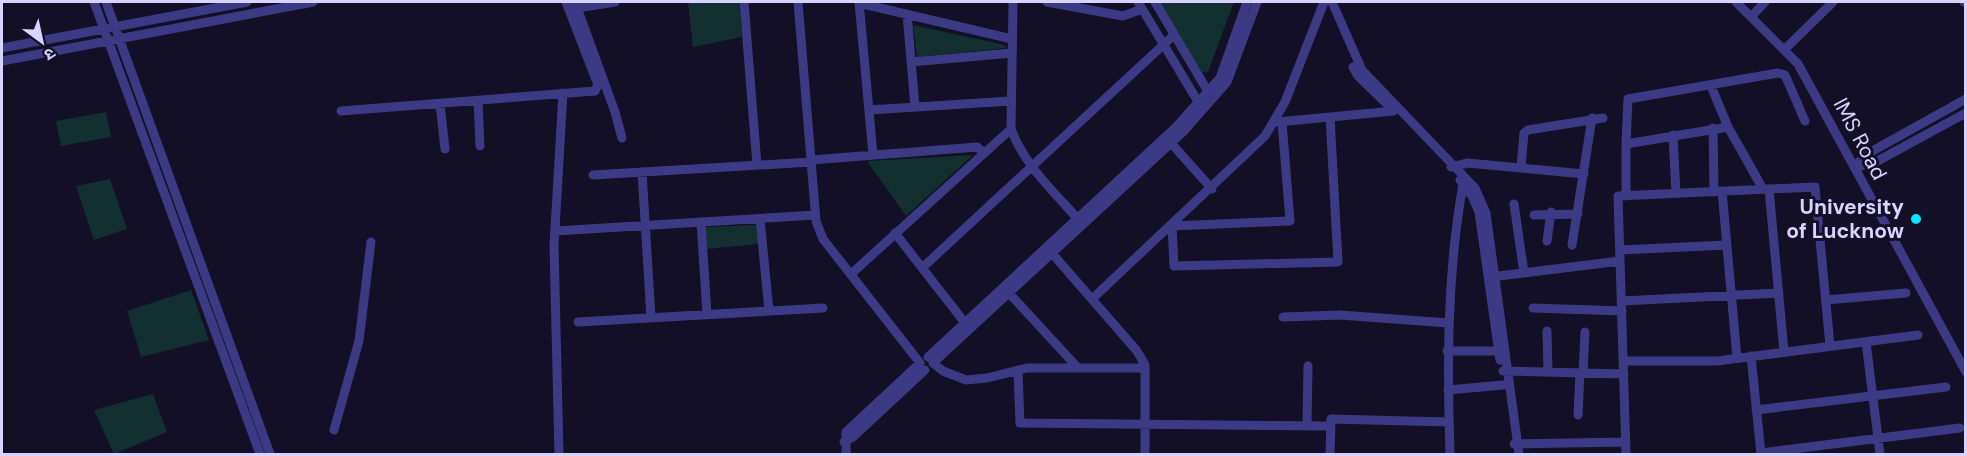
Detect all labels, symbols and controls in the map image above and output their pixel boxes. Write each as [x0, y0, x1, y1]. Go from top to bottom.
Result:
north arrow [12, 12, 72, 72]
text: उ [40, 43, 60, 66]
street label: IMS Road [1827, 93, 1893, 185]
place label: University of Lucknow [1786, 193, 1904, 245]
marker: University of Lucknow [1909, 212, 1923, 226]

